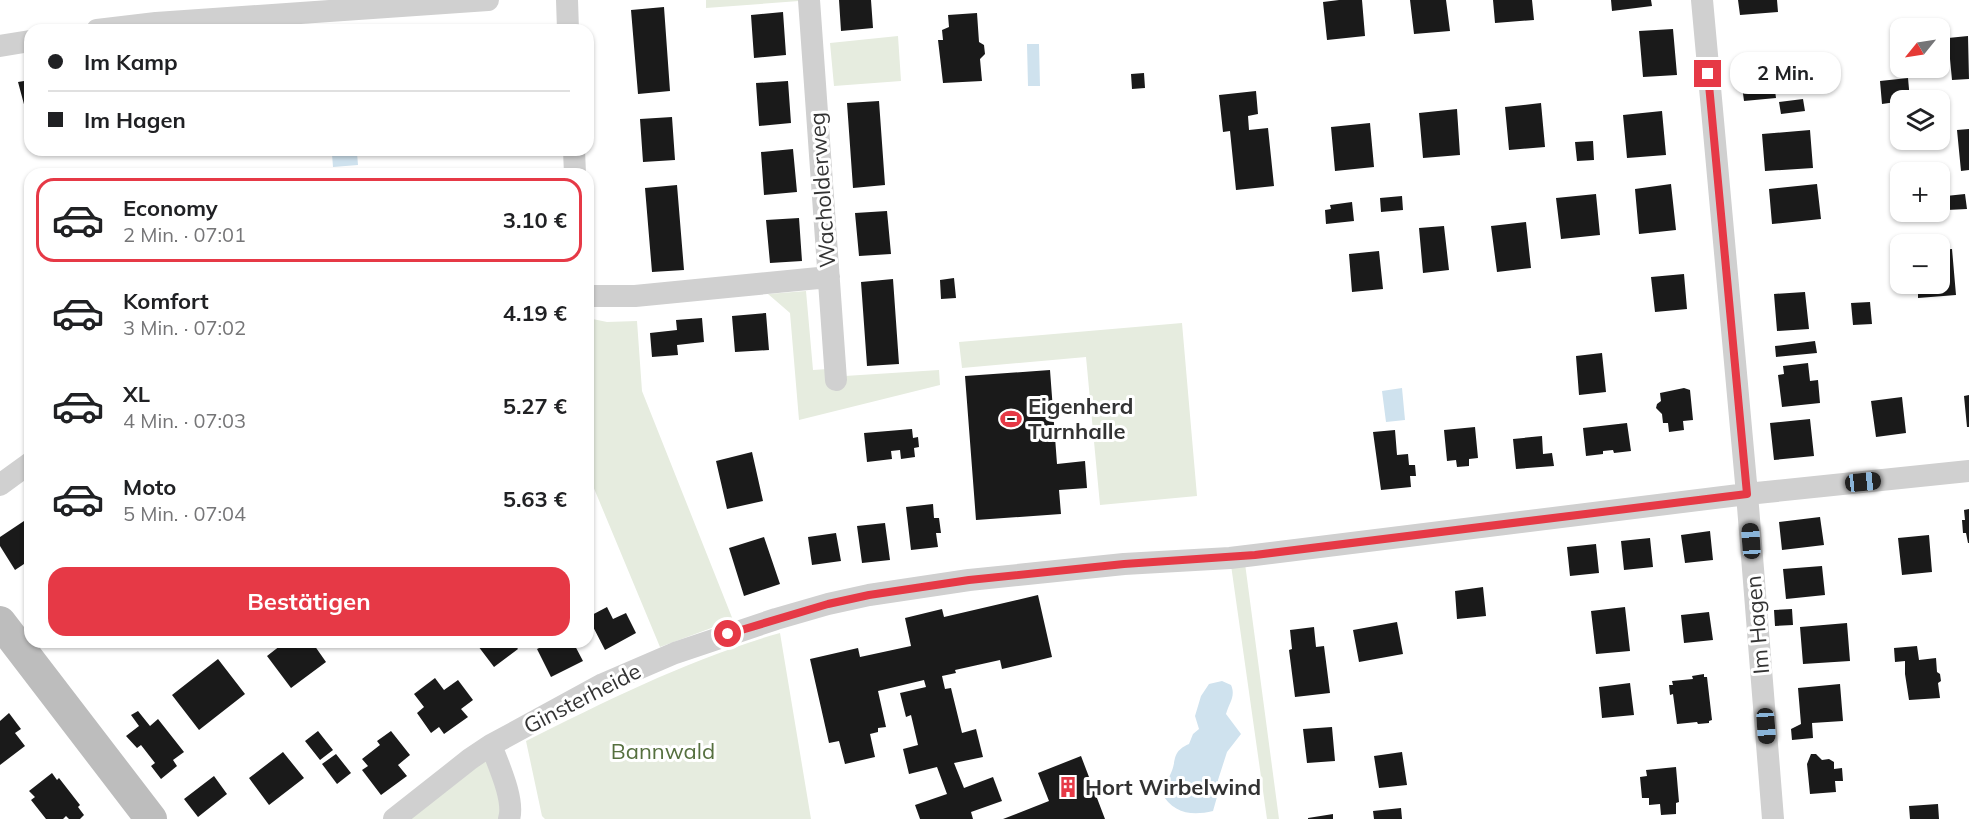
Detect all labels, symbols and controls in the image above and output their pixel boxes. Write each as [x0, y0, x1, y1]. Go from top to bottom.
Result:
north arrow [1890, 18, 1950, 78]
map controls [1890, 18, 1950, 294]
text: Im Kamp [84, 48, 178, 76]
callout: 2 Min. [1729, 53, 1840, 95]
route end [1694, 60, 1721, 87]
text: 2 Min. [1757, 60, 1814, 85]
button: layers [1890, 90, 1950, 150]
text: Im Hagen [84, 106, 186, 134]
street label: Wacholderweg [803, 111, 841, 269]
button: + [1890, 162, 1950, 222]
icon: car [51, 193, 105, 247]
text: Economy [123, 194, 218, 222]
text: 3.10 € [503, 206, 567, 234]
text: 2 Min. · 07:01 [123, 222, 246, 247]
button: − [1890, 234, 1950, 294]
icon: car [51, 286, 105, 340]
text: Komfort [123, 287, 209, 315]
text: 4.19 € [503, 299, 567, 327]
text: 3 Min. · 07:02 [123, 315, 246, 340]
icon: car [51, 379, 105, 433]
text: XL [123, 380, 150, 408]
text: 5.27 € [503, 392, 567, 420]
place label: Eigenherd Turnhalle [1028, 392, 1133, 445]
sports icon: Eigenherd Turnhalle [999, 407, 1023, 431]
text: 4 Min. · 07:03 [123, 408, 246, 433]
car [1844, 471, 1882, 493]
icon: car [51, 472, 105, 526]
text: Moto [123, 473, 176, 501]
text: 5.63 € [503, 485, 567, 513]
text: 5 Min. · 07:04 [123, 501, 246, 526]
car [1741, 522, 1761, 560]
button: Bestätigen [48, 567, 570, 636]
street label: Im Hagen [1739, 574, 1775, 676]
route start [714, 620, 741, 647]
street label: Ginsterheide [519, 657, 645, 739]
car [1756, 707, 1776, 745]
park label: Bannwald [611, 737, 715, 765]
place label: Hort Wirbelwind [1085, 773, 1261, 801]
building icon: Hort Wirbelwind [1056, 775, 1080, 799]

